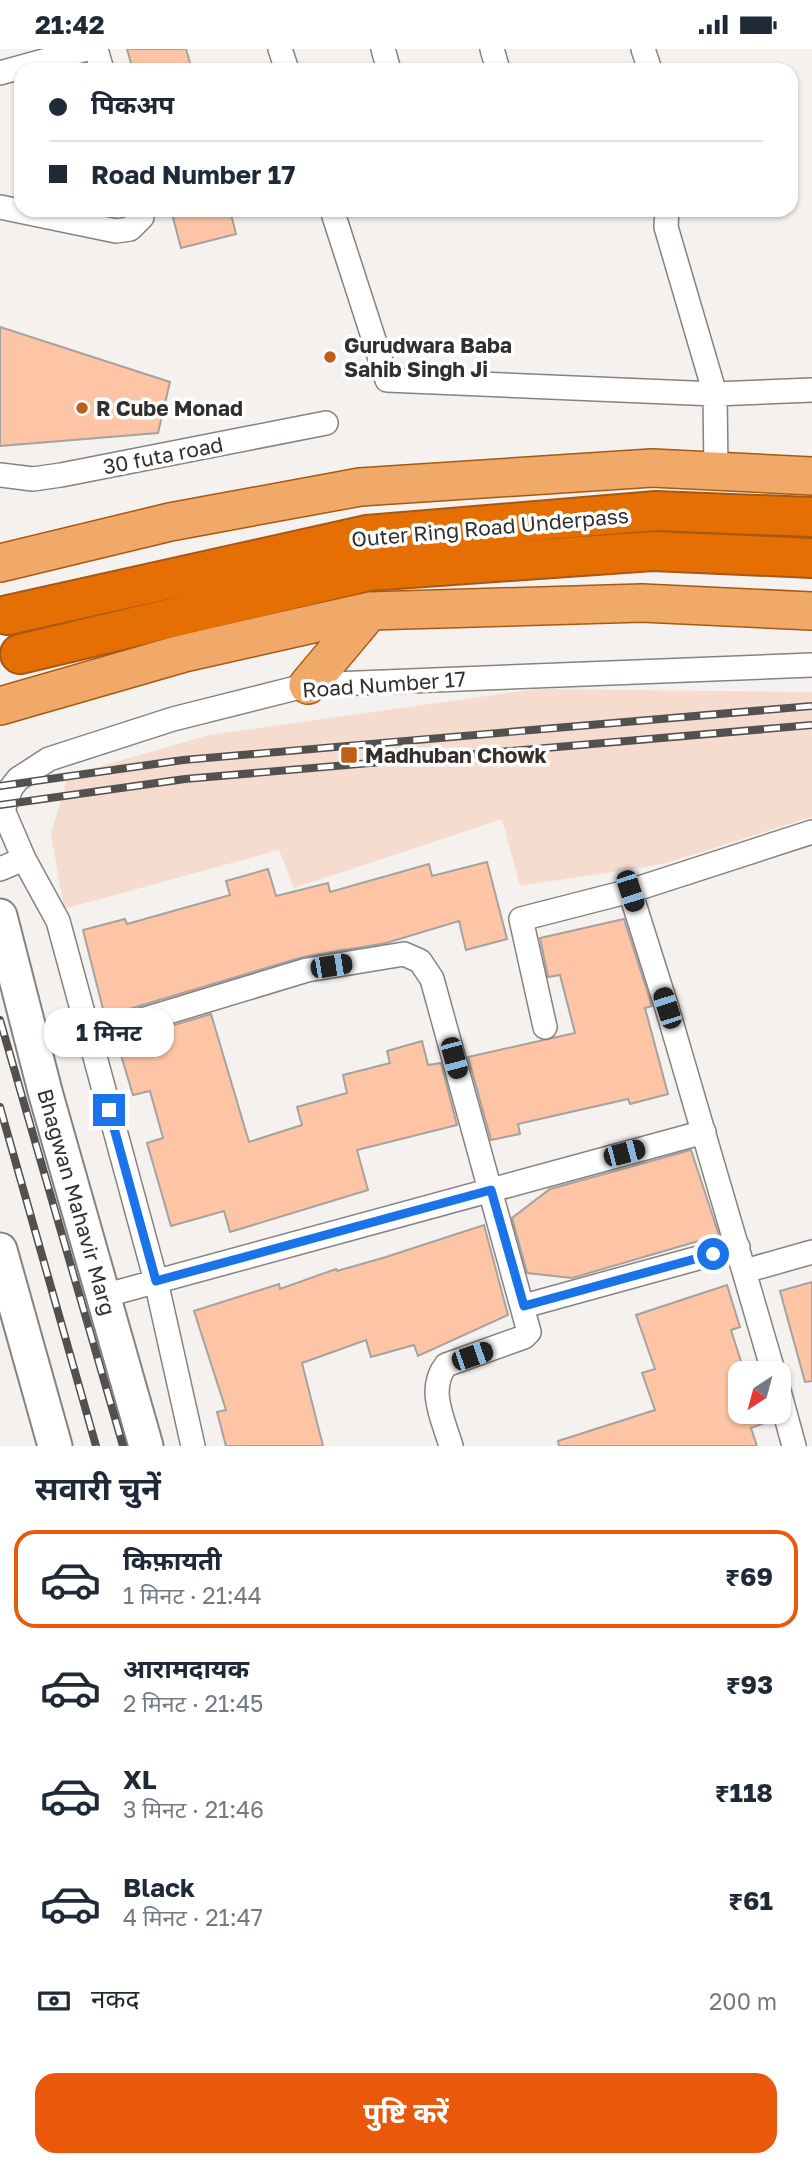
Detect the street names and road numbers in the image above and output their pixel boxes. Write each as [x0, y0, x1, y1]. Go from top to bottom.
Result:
street label: 30 futa road [101, 431, 225, 479]
street label: Outer Ring Road Underpass [350, 502, 630, 552]
street label: Road Number 17 [301, 665, 467, 703]
street label: Bhagwan Mahavir Marg [32, 1086, 122, 1318]

